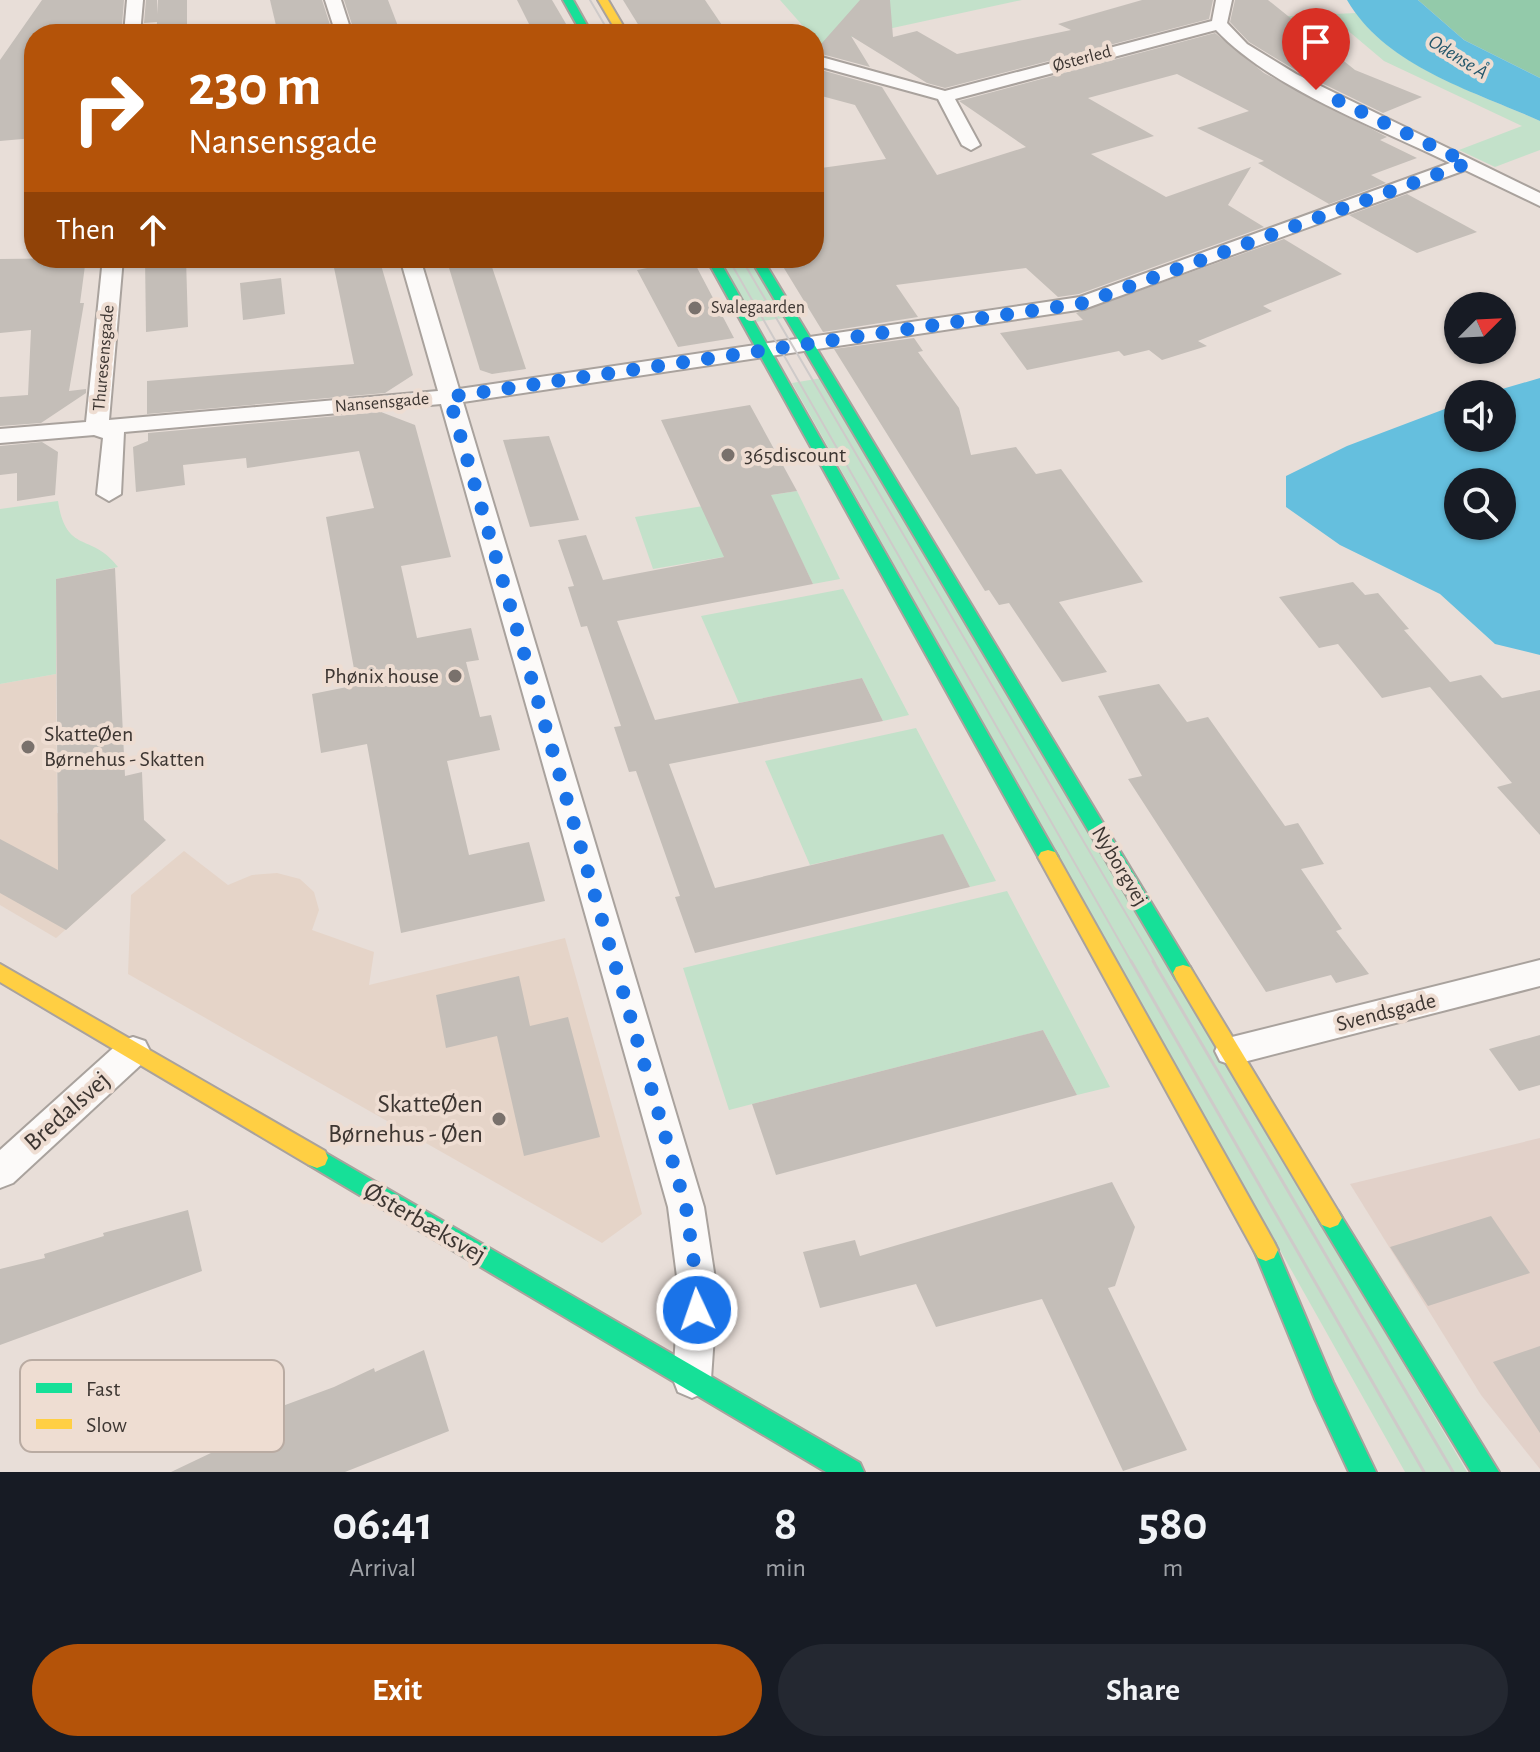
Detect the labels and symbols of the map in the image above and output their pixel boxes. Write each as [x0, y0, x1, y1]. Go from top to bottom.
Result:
pin [1282, 8, 1350, 90]
water label: Odense Å [1425, 30, 1492, 83]
street label: Østerled [1051, 43, 1113, 75]
north arrow [1444, 292, 1516, 364]
marker: Svalegaarden [686, 299, 704, 317]
place label: Svalegaarden [711, 299, 805, 317]
street label: Thuresensgade [90, 304, 118, 412]
street label: Nansensgade [334, 390, 430, 416]
place label: 365discount [744, 444, 846, 466]
marker: 365discount [719, 446, 737, 464]
place label: Phønix house [324, 665, 439, 687]
marker: Phønix house [446, 667, 464, 685]
place label: SkatteØen Børnehus - Skatten [44, 723, 205, 770]
marker: SkatteØen Børnehus - Skatten [19, 738, 37, 756]
street label: Nyborgvej [1088, 822, 1152, 910]
street label: Svendsgade [1334, 989, 1438, 1035]
street label: Bredalsvej [19, 1066, 115, 1156]
place label: SkatteØen Børnehus - Øen [328, 1091, 483, 1147]
marker: SkatteØen Børnehus - Øen [490, 1110, 508, 1128]
street label: Østerbæksvej [359, 1178, 491, 1268]
position arrow [655, 1268, 739, 1352]
legend [20, 1360, 284, 1452]
text: Fast [86, 1378, 120, 1400]
text: Slow [86, 1414, 127, 1436]

